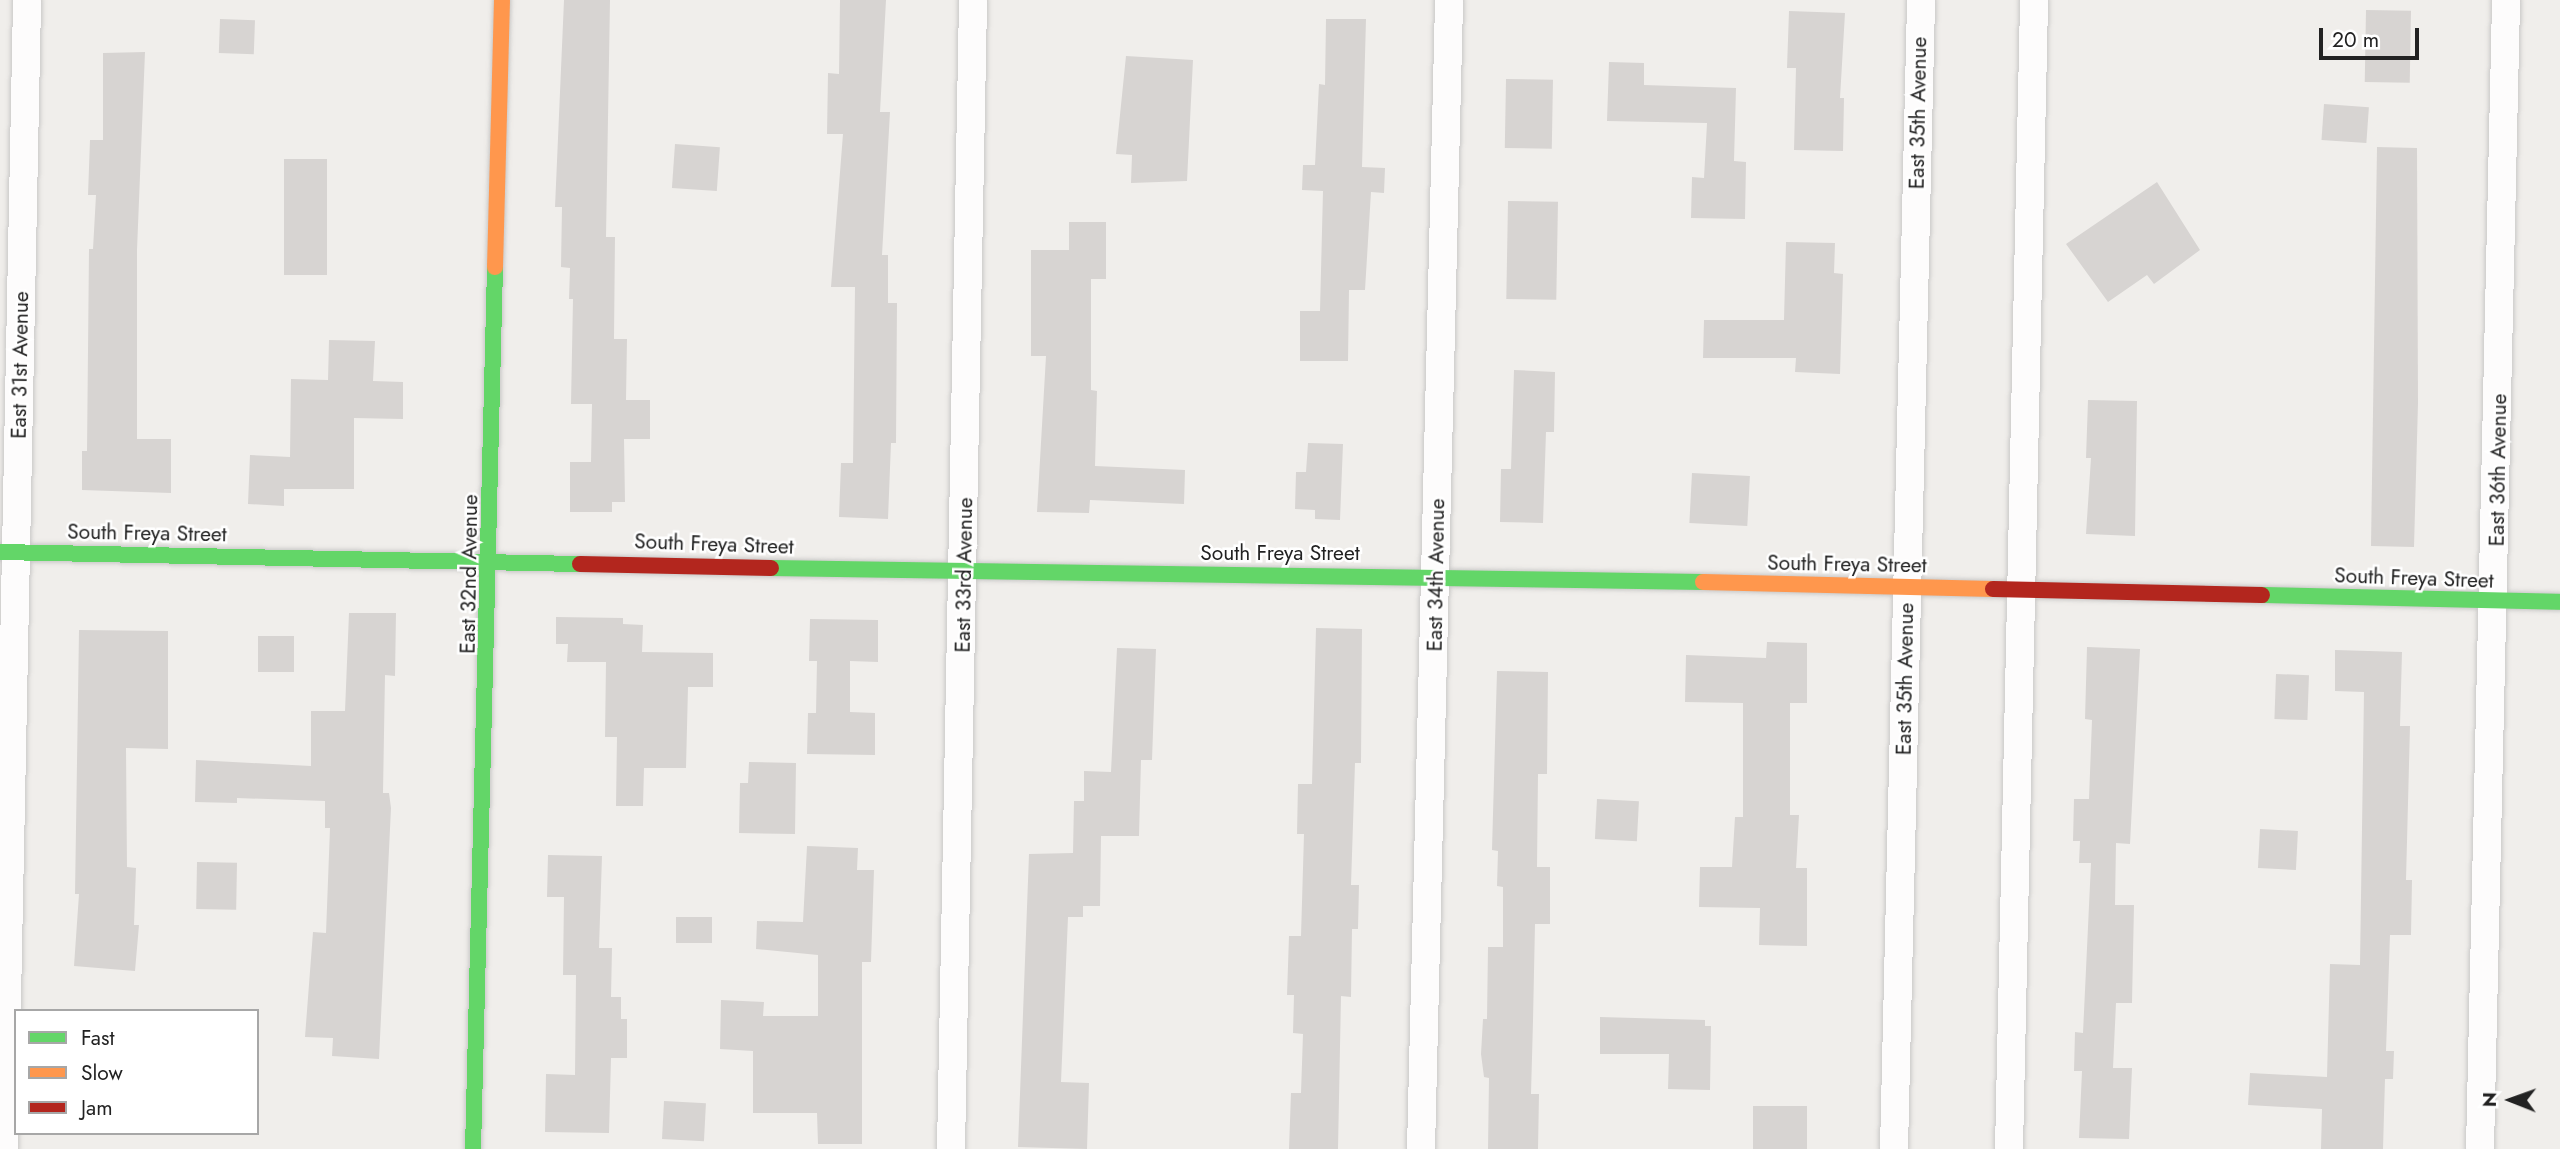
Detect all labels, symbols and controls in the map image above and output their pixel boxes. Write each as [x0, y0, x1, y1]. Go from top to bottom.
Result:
scale bar [2322, 14, 2422, 58]
text: 20 m [2332, 25, 2379, 55]
street label: East 35th Avenue [1904, 37, 1932, 189]
street label: East 31st Avenue [6, 291, 34, 439]
street label: East 36th Avenue [2484, 393, 2512, 547]
street label: East 32nd Avenue [455, 494, 483, 654]
street label: East 33rd Avenue [950, 497, 978, 653]
street label: East 34th Avenue [1422, 498, 1450, 652]
street label: South Freya Street [67, 519, 227, 547]
street label: South Freya Street [634, 529, 794, 559]
street label: South Freya Street [1200, 540, 1360, 566]
street label: South Freya Street [1767, 550, 1927, 578]
street label: South Freya Street [2334, 563, 2494, 593]
street label: East 35th Avenue [1891, 603, 1919, 755]
legend [14, 1009, 259, 1135]
text: Fast [81, 1023, 114, 1053]
text: Slow [81, 1058, 123, 1088]
north arrow [2476, 1065, 2546, 1135]
text: N [2476, 1092, 2503, 1107]
text: Jam [81, 1093, 113, 1123]

